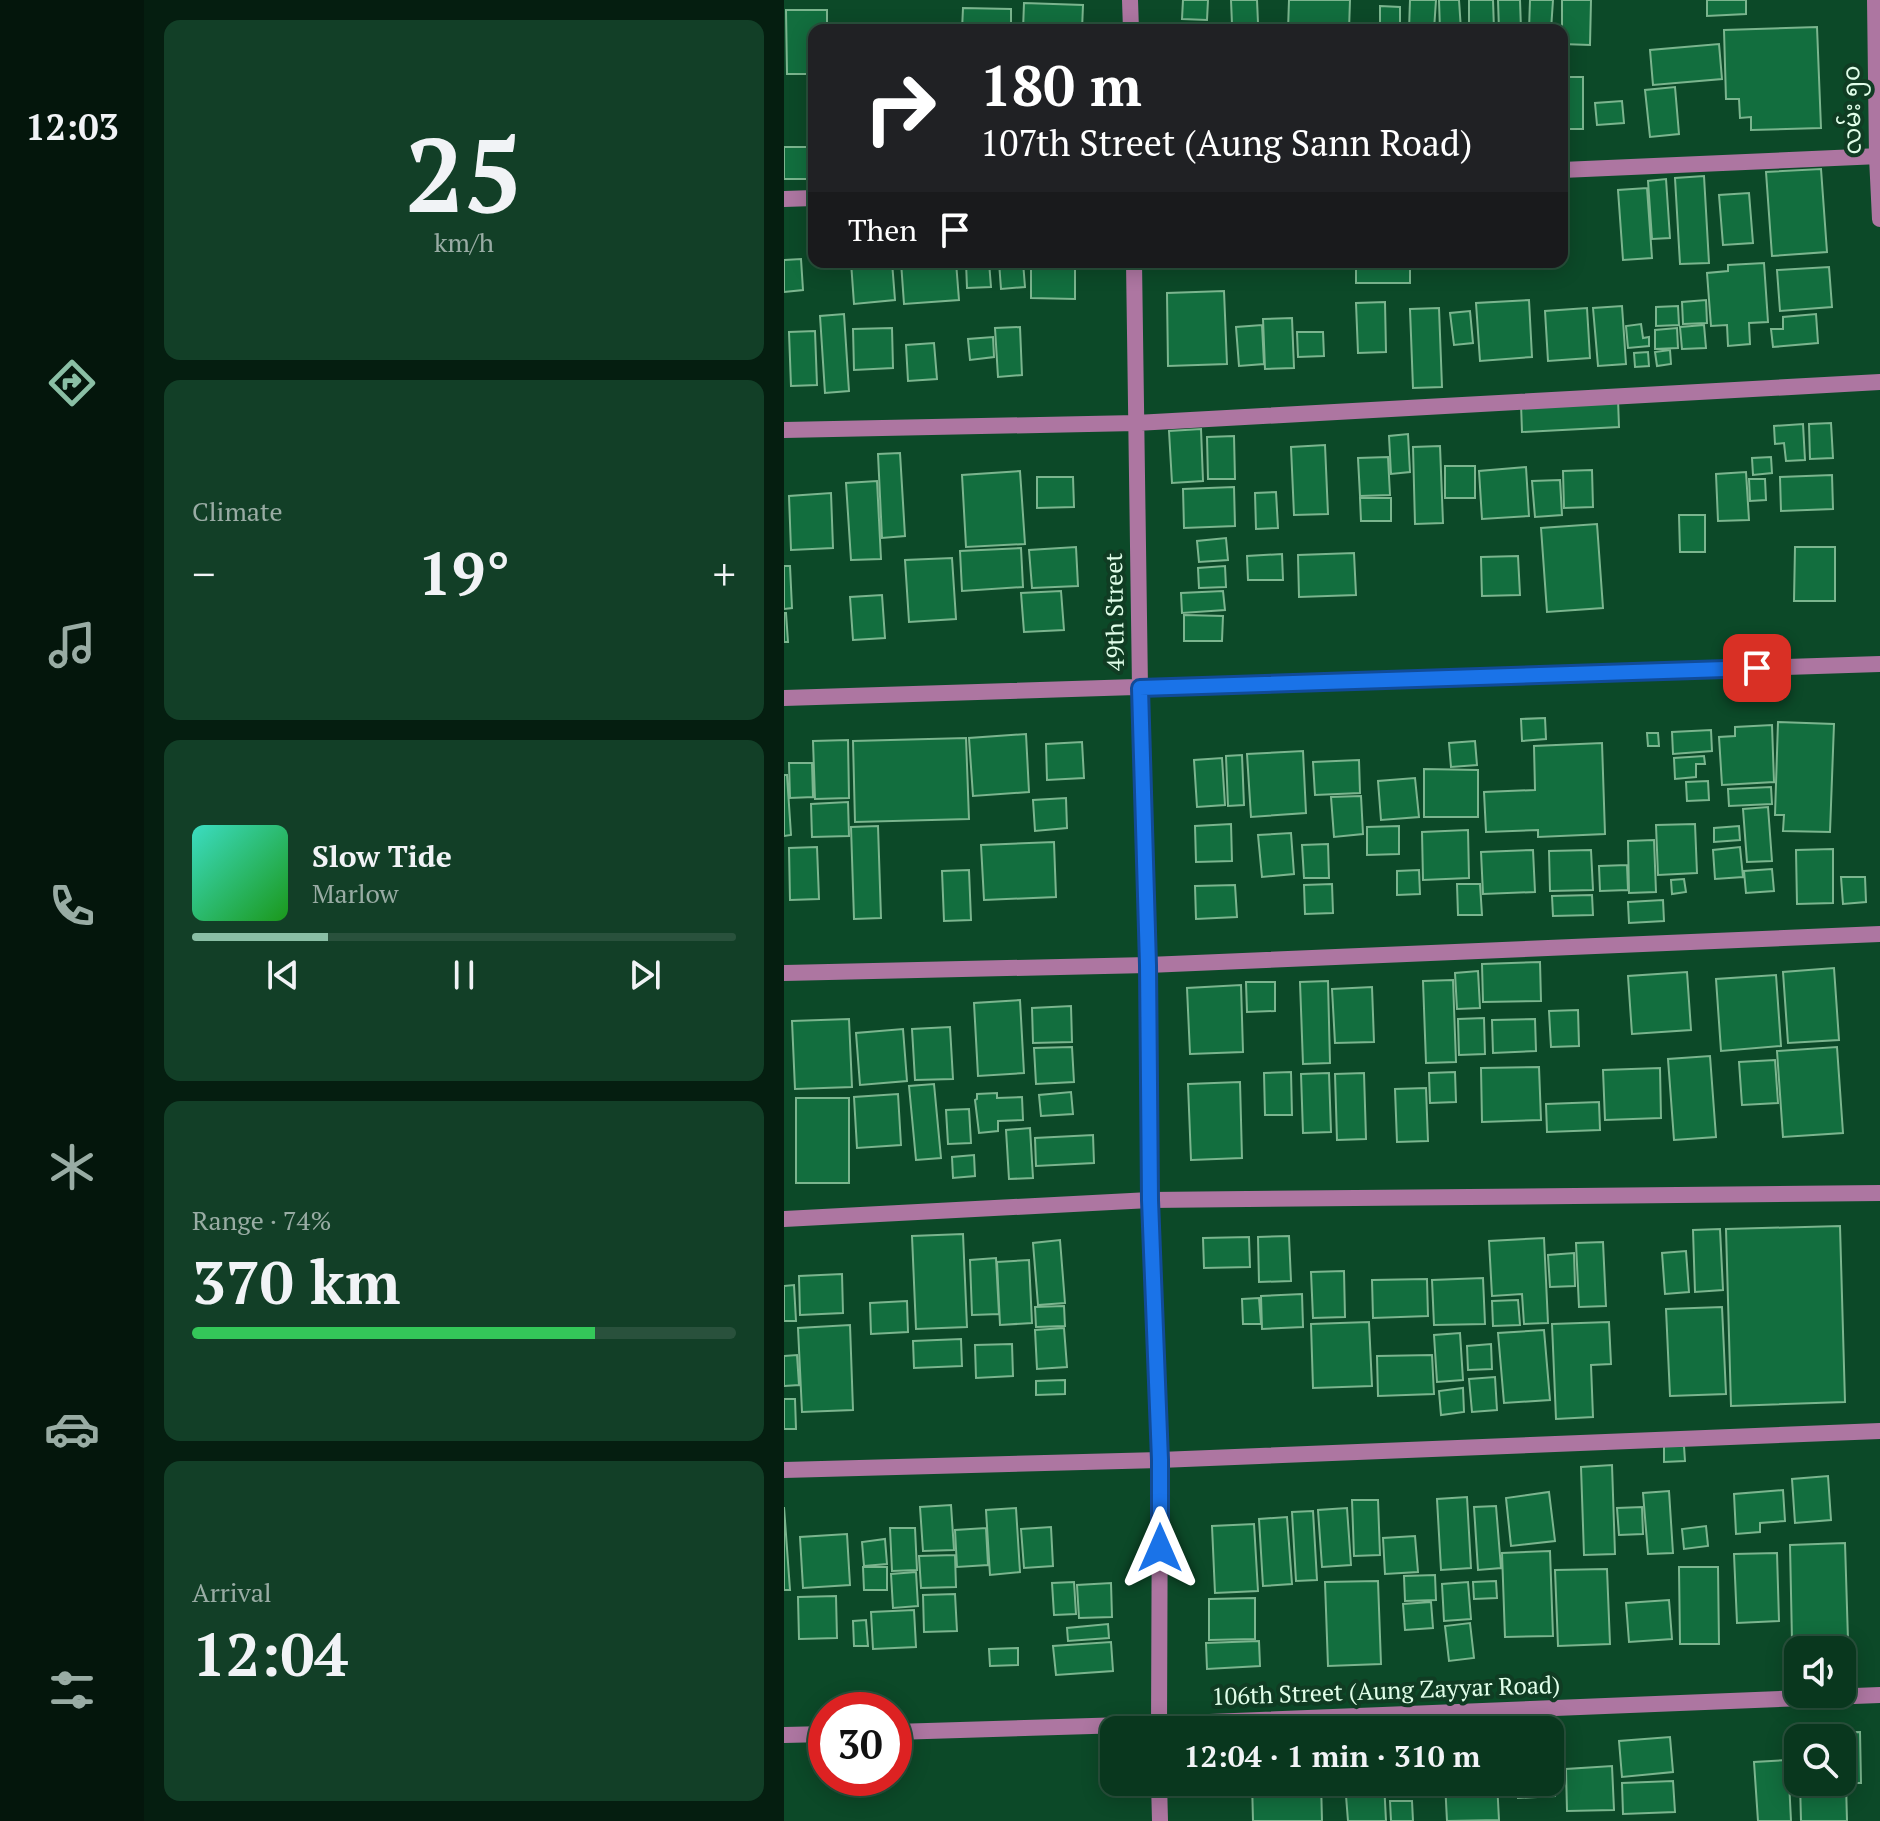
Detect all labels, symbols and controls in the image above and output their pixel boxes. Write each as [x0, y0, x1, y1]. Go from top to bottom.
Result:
text: 180 m [980, 48, 1142, 122]
icon: right [848, 56, 952, 160]
street label: လမ်း ၅၀ [1834, 65, 1872, 155]
text: 12:03 [25, 103, 119, 150]
text: 25 [405, 104, 523, 242]
text: 107th Street (Aung Sann Road) [980, 119, 1472, 166]
icon: arrive [933, 208, 977, 252]
text: Then [848, 210, 917, 250]
text: km/h [434, 225, 494, 259]
icon: directions [44, 355, 100, 411]
text: Climate [192, 494, 283, 528]
text: 19° [418, 533, 510, 612]
text: − [192, 544, 215, 603]
text: + [713, 544, 736, 603]
street label: 49th Street [1097, 552, 1131, 672]
icon: music [44, 617, 100, 673]
pin [1723, 634, 1791, 702]
icon: arrive [1735, 646, 1779, 690]
text: Slow Tide [312, 836, 452, 876]
text: Marlow [312, 876, 398, 910]
icon: phone [44, 878, 100, 934]
icon: previous [261, 953, 305, 997]
icon: pause [442, 953, 486, 997]
icon: next [623, 953, 667, 997]
icon: climate [44, 1139, 100, 1195]
text: Range · 74% [192, 1203, 331, 1237]
text: 370 km [192, 1242, 400, 1321]
icon: car [44, 1401, 100, 1457]
position arrow [1118, 1506, 1202, 1590]
text: Arrival [192, 1575, 272, 1609]
text: 12:04 [192, 1614, 348, 1693]
map controls [1784, 1636, 1856, 1796]
button: sound [1784, 1636, 1856, 1708]
icon: filters [44, 1662, 100, 1718]
street label: 106th Street (Aung Zayyar Road) [1211, 1668, 1561, 1712]
speed limit sign: 30 [808, 1692, 912, 1796]
button: search [1784, 1724, 1856, 1796]
text: 12:04 · 1 min · 310 m [1184, 1736, 1480, 1776]

